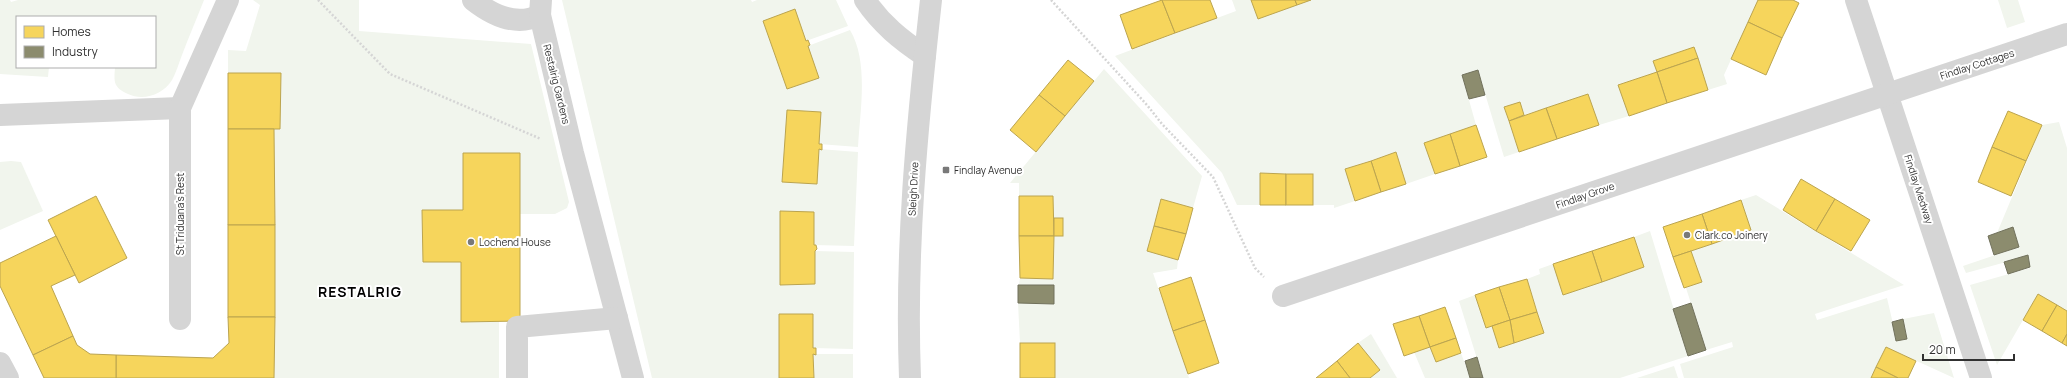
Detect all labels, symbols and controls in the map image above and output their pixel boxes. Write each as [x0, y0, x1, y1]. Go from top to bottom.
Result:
legend [16, 16, 156, 68]
text: Homes [52, 23, 91, 40]
street label: Restalrig Gardens [540, 42, 574, 126]
text: Industry [52, 43, 98, 60]
street label: Findlay Cottages [1938, 45, 2016, 83]
street label: Findlay Medway [1901, 153, 1937, 226]
street label: Sleigh Drive [905, 162, 921, 216]
place label: Findlay Avenue [954, 163, 1022, 177]
marker: Findlay Avenue [941, 165, 951, 175]
street label: St Triduana's Rest [173, 173, 187, 255]
street label: Findlay Grove [1554, 178, 1616, 212]
place label: Clark.co Joinery [1695, 228, 1769, 242]
marker: Clark.co Joinery [1682, 230, 1692, 240]
place label: Lochend House [479, 235, 551, 249]
marker: Lochend House [466, 237, 476, 247]
district label: RESTALRIG [318, 282, 402, 301]
scale bar [1923, 336, 2014, 362]
text: 20 m [1929, 341, 1956, 358]

